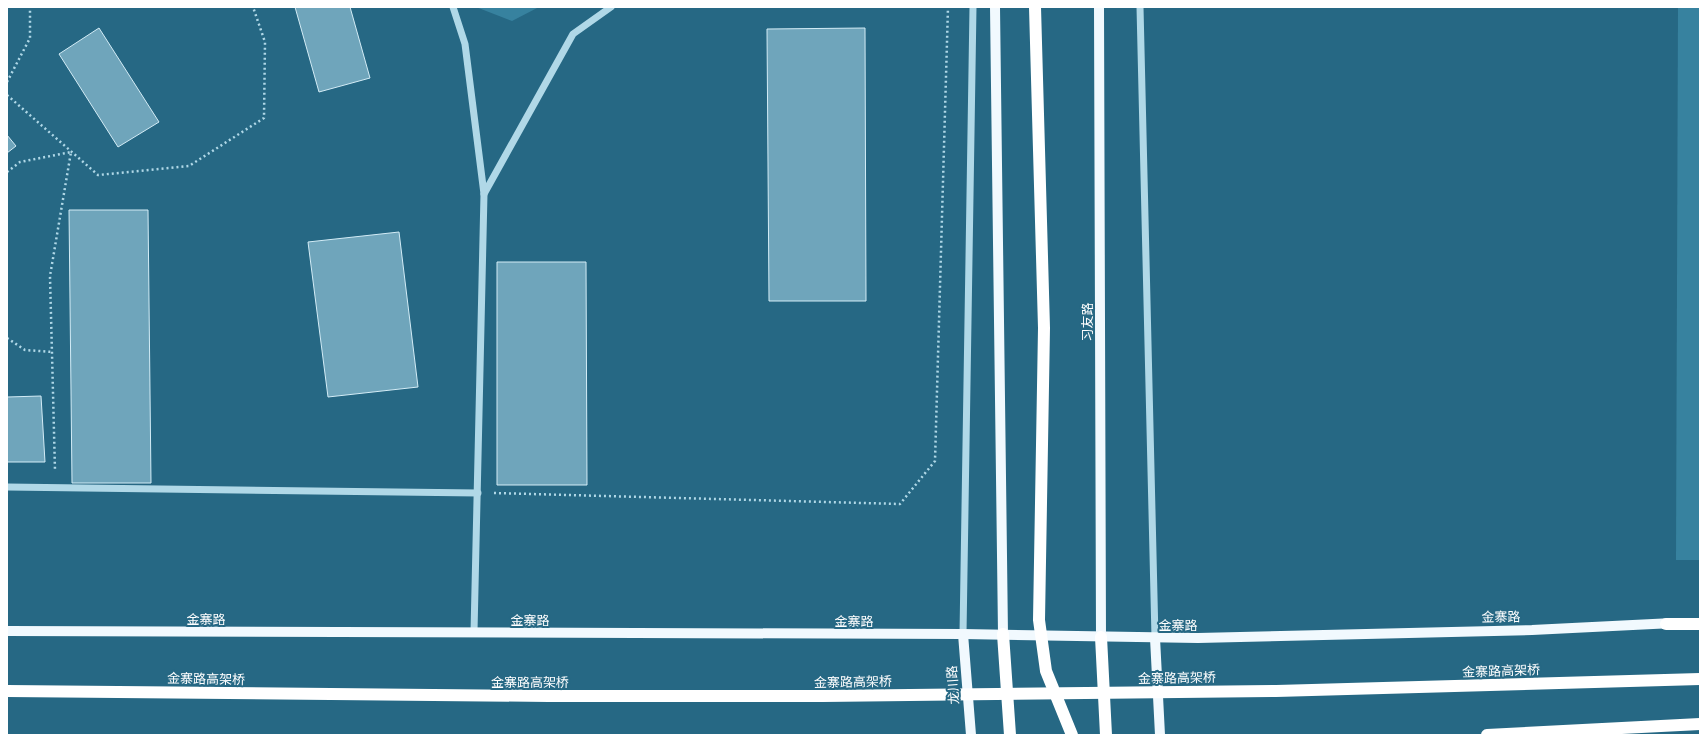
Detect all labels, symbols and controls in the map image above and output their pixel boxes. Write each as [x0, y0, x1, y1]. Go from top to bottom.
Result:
street label: 习友路 [1079, 302, 1096, 342]
street label: 金寨路 [1481, 608, 1521, 626]
street label: 金寨路 [186, 611, 226, 628]
street label: 金寨路 [510, 612, 550, 629]
street label: 金寨路 [834, 613, 874, 630]
street label: 金寨路 [1158, 617, 1198, 634]
street label: 金寨路高架桥 [1462, 661, 1540, 681]
street label: 龙川路 [943, 665, 963, 705]
street label: 金寨路高架桥 [1138, 669, 1216, 687]
street label: 金寨路高架桥 [167, 670, 245, 688]
street label: 金寨路高架桥 [814, 673, 892, 691]
street label: 金寨路高架桥 [491, 674, 569, 691]

